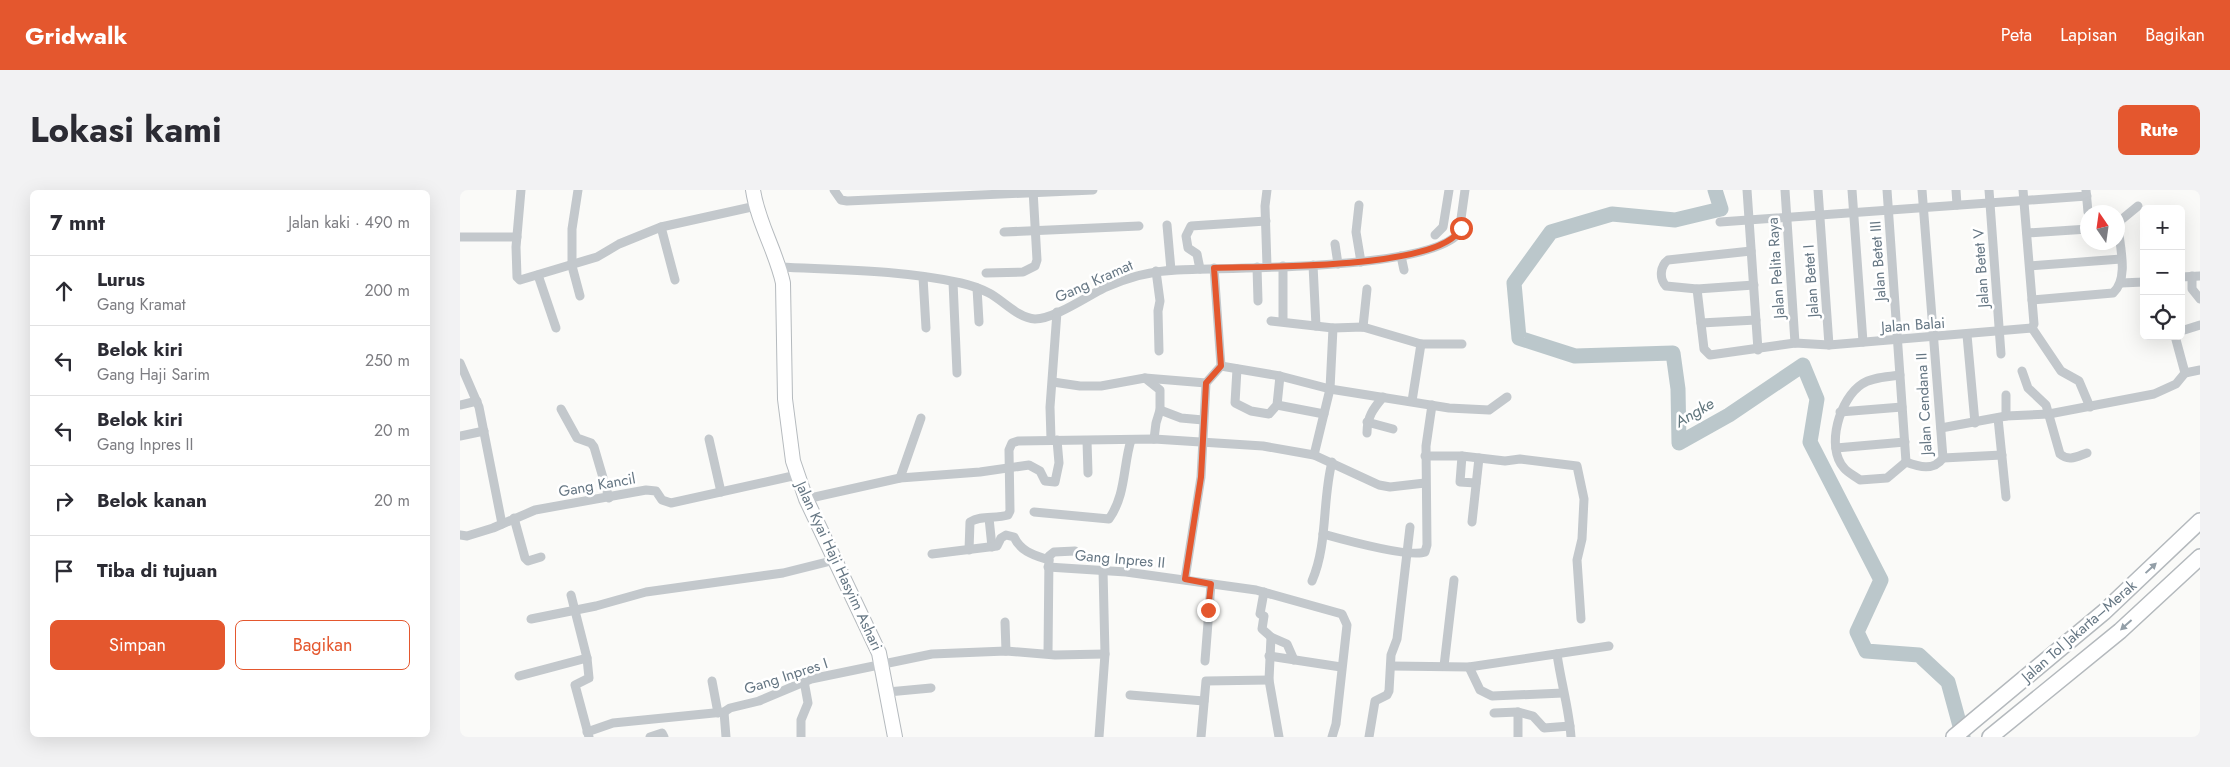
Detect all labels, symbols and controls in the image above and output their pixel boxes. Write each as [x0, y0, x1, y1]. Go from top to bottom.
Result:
text: Gridwalk [25, 18, 127, 53]
text: Peta [2001, 22, 2032, 48]
text: Lapisan [2060, 22, 2117, 48]
text: Bagikan [2145, 22, 2205, 48]
text: Lokasi kami [30, 105, 222, 155]
button: Rute [2118, 105, 2200, 155]
north arrow [2080, 205, 2125, 250]
map controls [2140, 205, 2185, 340]
button: + [2140, 205, 2185, 250]
text: 7 mnt [50, 208, 105, 238]
text: Jalan kaki · 490 m [288, 211, 410, 234]
route start [1450, 217, 1473, 240]
street label: Jalan Pelita Raya [1761, 217, 1791, 321]
street label: Jalan Betet III [1864, 220, 1892, 304]
street label: Jalan Betet V [1967, 228, 1995, 310]
street label: Jalan Betet I [1797, 244, 1825, 320]
button: − [2140, 250, 2185, 295]
street label: Gang Kramat [1052, 254, 1137, 308]
text: Lurus [97, 266, 145, 293]
icon: ahead [50, 277, 78, 305]
text: 200 m [364, 279, 410, 302]
text: Gang Kramat [97, 293, 186, 316]
button: locate [2140, 295, 2185, 340]
street label: Jalan Balai [1878, 312, 1946, 338]
text: Belok kiri [97, 336, 183, 363]
icon: left [50, 347, 78, 375]
text: 250 m [365, 349, 410, 372]
street label: Jalan Cendana II [1910, 352, 1938, 458]
text: Gang Haji Sarim [97, 363, 210, 386]
water label: Angke [1670, 392, 1718, 433]
text: Belok kiri [97, 406, 183, 433]
icon: left [50, 417, 78, 445]
text: 20 m [374, 419, 410, 442]
text: Gang Inpres II [97, 433, 193, 456]
street label: Gang Kancil [557, 467, 637, 503]
street label: Jalan Kyai Haji Hasyim Ashari [789, 476, 888, 654]
icon: right [50, 487, 78, 515]
text: Belok kanan [97, 487, 207, 514]
text: 20 m [374, 489, 410, 512]
street label: Gang Inpres II [1074, 544, 1166, 574]
icon: arrive [50, 557, 78, 585]
text: Tiba di tujuan [97, 557, 217, 584]
one-way arrow [2144, 562, 2156, 574]
street label: Jalan Tol Jakarta–Merak [2015, 575, 2142, 689]
route end [1197, 599, 1220, 622]
one-way arrow [2120, 619, 2132, 631]
button: Simpan [50, 620, 225, 670]
button: Bagikan [235, 620, 410, 670]
street label: Gang Inpres I [741, 652, 831, 700]

